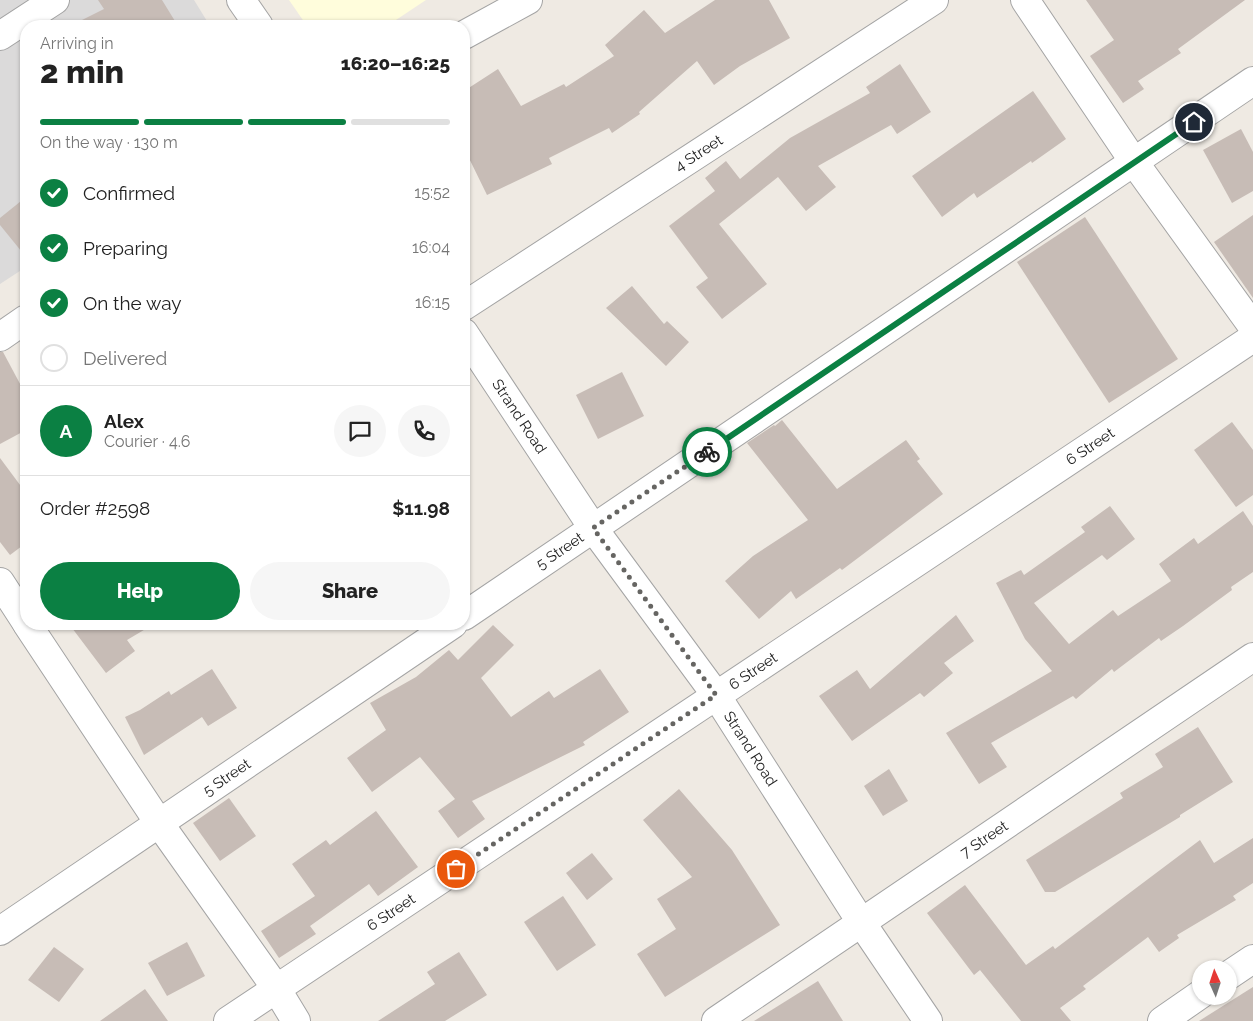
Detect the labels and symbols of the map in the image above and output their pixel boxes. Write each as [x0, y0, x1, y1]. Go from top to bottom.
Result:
pin [1173, 101, 1215, 143]
street label: 4 Street [671, 131, 726, 175]
street label: Strand Road [488, 376, 550, 457]
street label: 6 Street [1062, 424, 1118, 469]
courier [682, 427, 732, 477]
street label: 5 Street [533, 528, 587, 573]
street label: 6 Street [725, 648, 781, 694]
street label: Strand Road [720, 708, 781, 790]
street label: 5 Street [200, 755, 254, 800]
street label: 7 Street [957, 817, 1011, 862]
pin [435, 848, 477, 890]
street label: 6 Street [363, 890, 419, 935]
north arrow [1192, 960, 1238, 1005]

